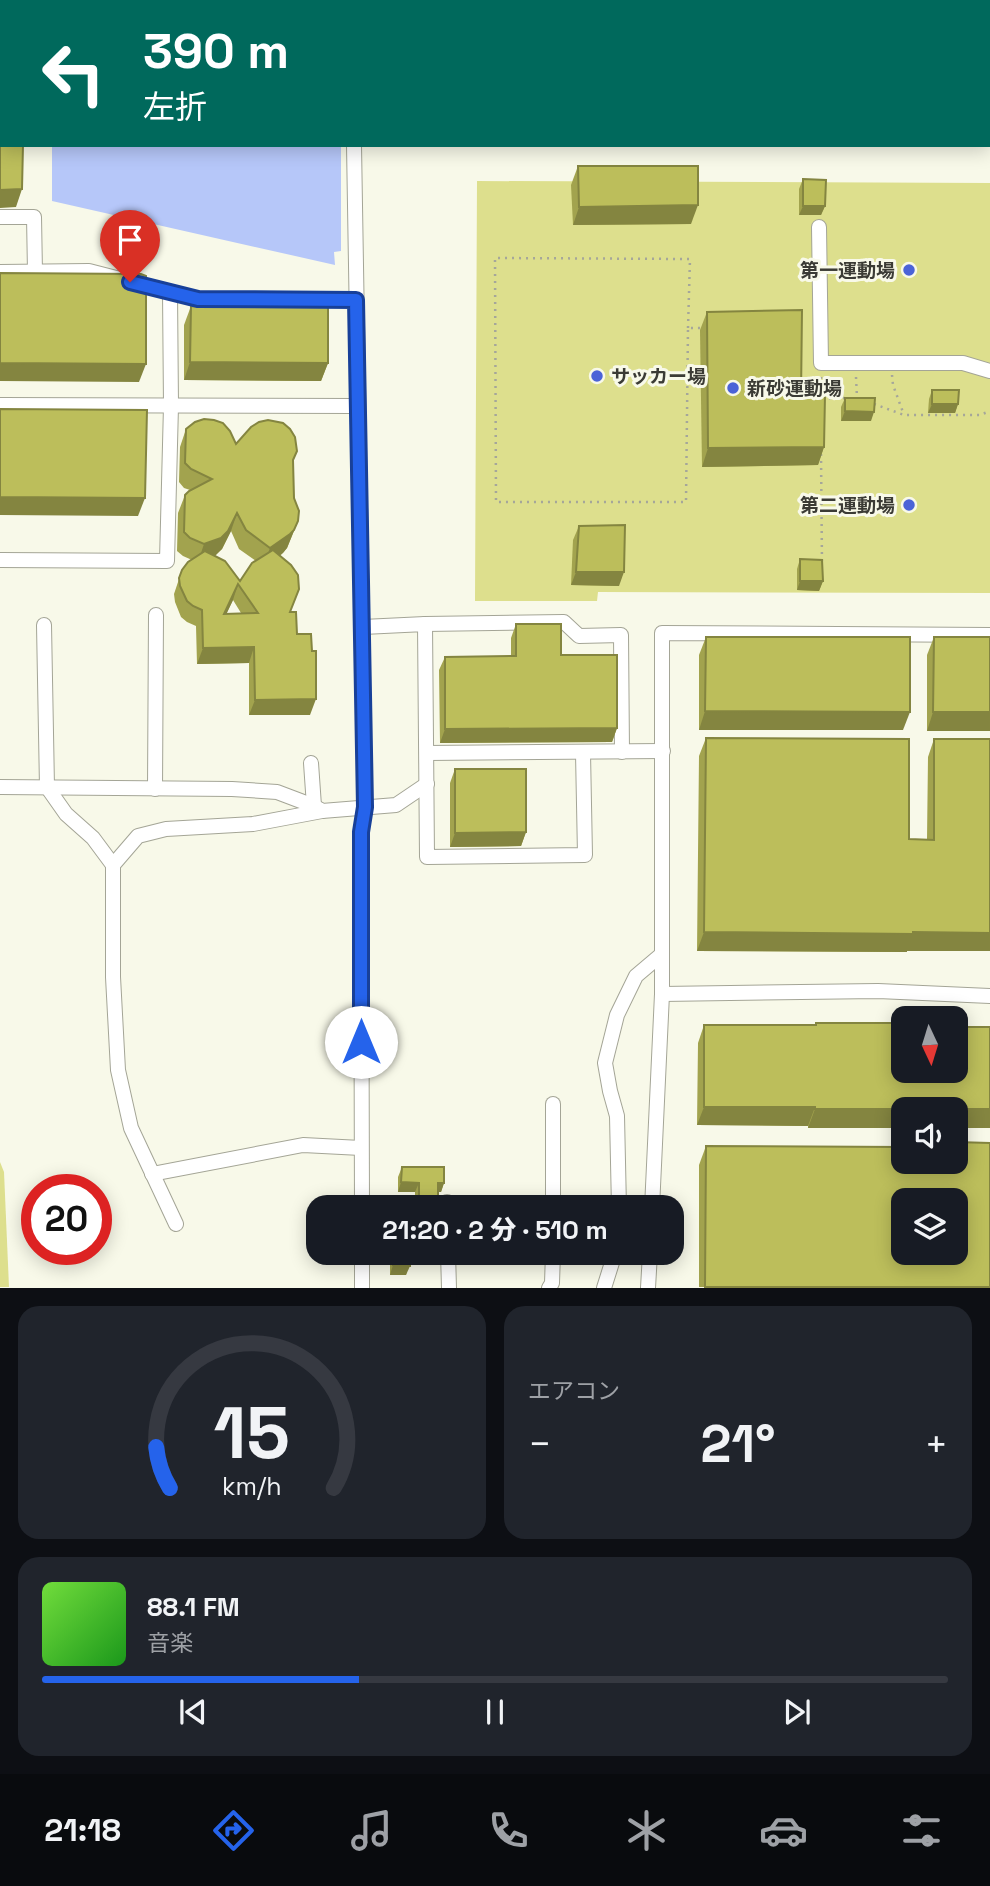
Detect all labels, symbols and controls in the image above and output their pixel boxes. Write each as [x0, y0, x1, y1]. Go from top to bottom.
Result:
text: 390 m [143, 20, 289, 82]
icon: left [28, 28, 119, 119]
text: 左折 [143, 87, 207, 127]
pin [100, 210, 160, 282]
icon: arrive [111, 221, 149, 259]
place label: 第一運動場 [800, 258, 895, 283]
marker: 第一運動場 [901, 262, 917, 278]
place label: サッカー場 [611, 364, 706, 389]
marker: サッカー場 [589, 368, 605, 384]
place label: 新砂運動場 [747, 376, 842, 401]
marker: 新砂運動場 [725, 380, 741, 396]
place label: 第二運動場 [800, 493, 895, 518]
marker: 第二運動場 [901, 497, 917, 513]
position arrow [324, 1005, 398, 1079]
north arrow [891, 1006, 968, 1083]
map controls [891, 1006, 968, 1265]
button: sound [891, 1097, 968, 1174]
speed limit sign: 20 [21, 1174, 112, 1265]
button: layers [891, 1188, 968, 1265]
text: 21:20 · 2 分 · 510 m [382, 1213, 608, 1247]
text: エアコン [528, 1376, 620, 1406]
text: 15 [214, 1387, 290, 1480]
text: 21° [701, 1411, 775, 1477]
text: − [528, 1420, 552, 1468]
text: + [924, 1420, 948, 1468]
text: km/h [222, 1470, 282, 1502]
text: 88.1 FM [147, 1590, 240, 1624]
text: 音楽 [147, 1628, 193, 1658]
icon: previous [174, 1693, 212, 1731]
icon: pause [476, 1693, 514, 1731]
icon: next [778, 1693, 816, 1731]
icon: directions [209, 1806, 258, 1855]
icon: music [347, 1806, 396, 1855]
icon: phone [484, 1806, 533, 1855]
icon: climate [622, 1806, 671, 1855]
icon: car [759, 1806, 808, 1855]
icon: filters [897, 1806, 946, 1855]
text: 21:18 [44, 1810, 121, 1850]

